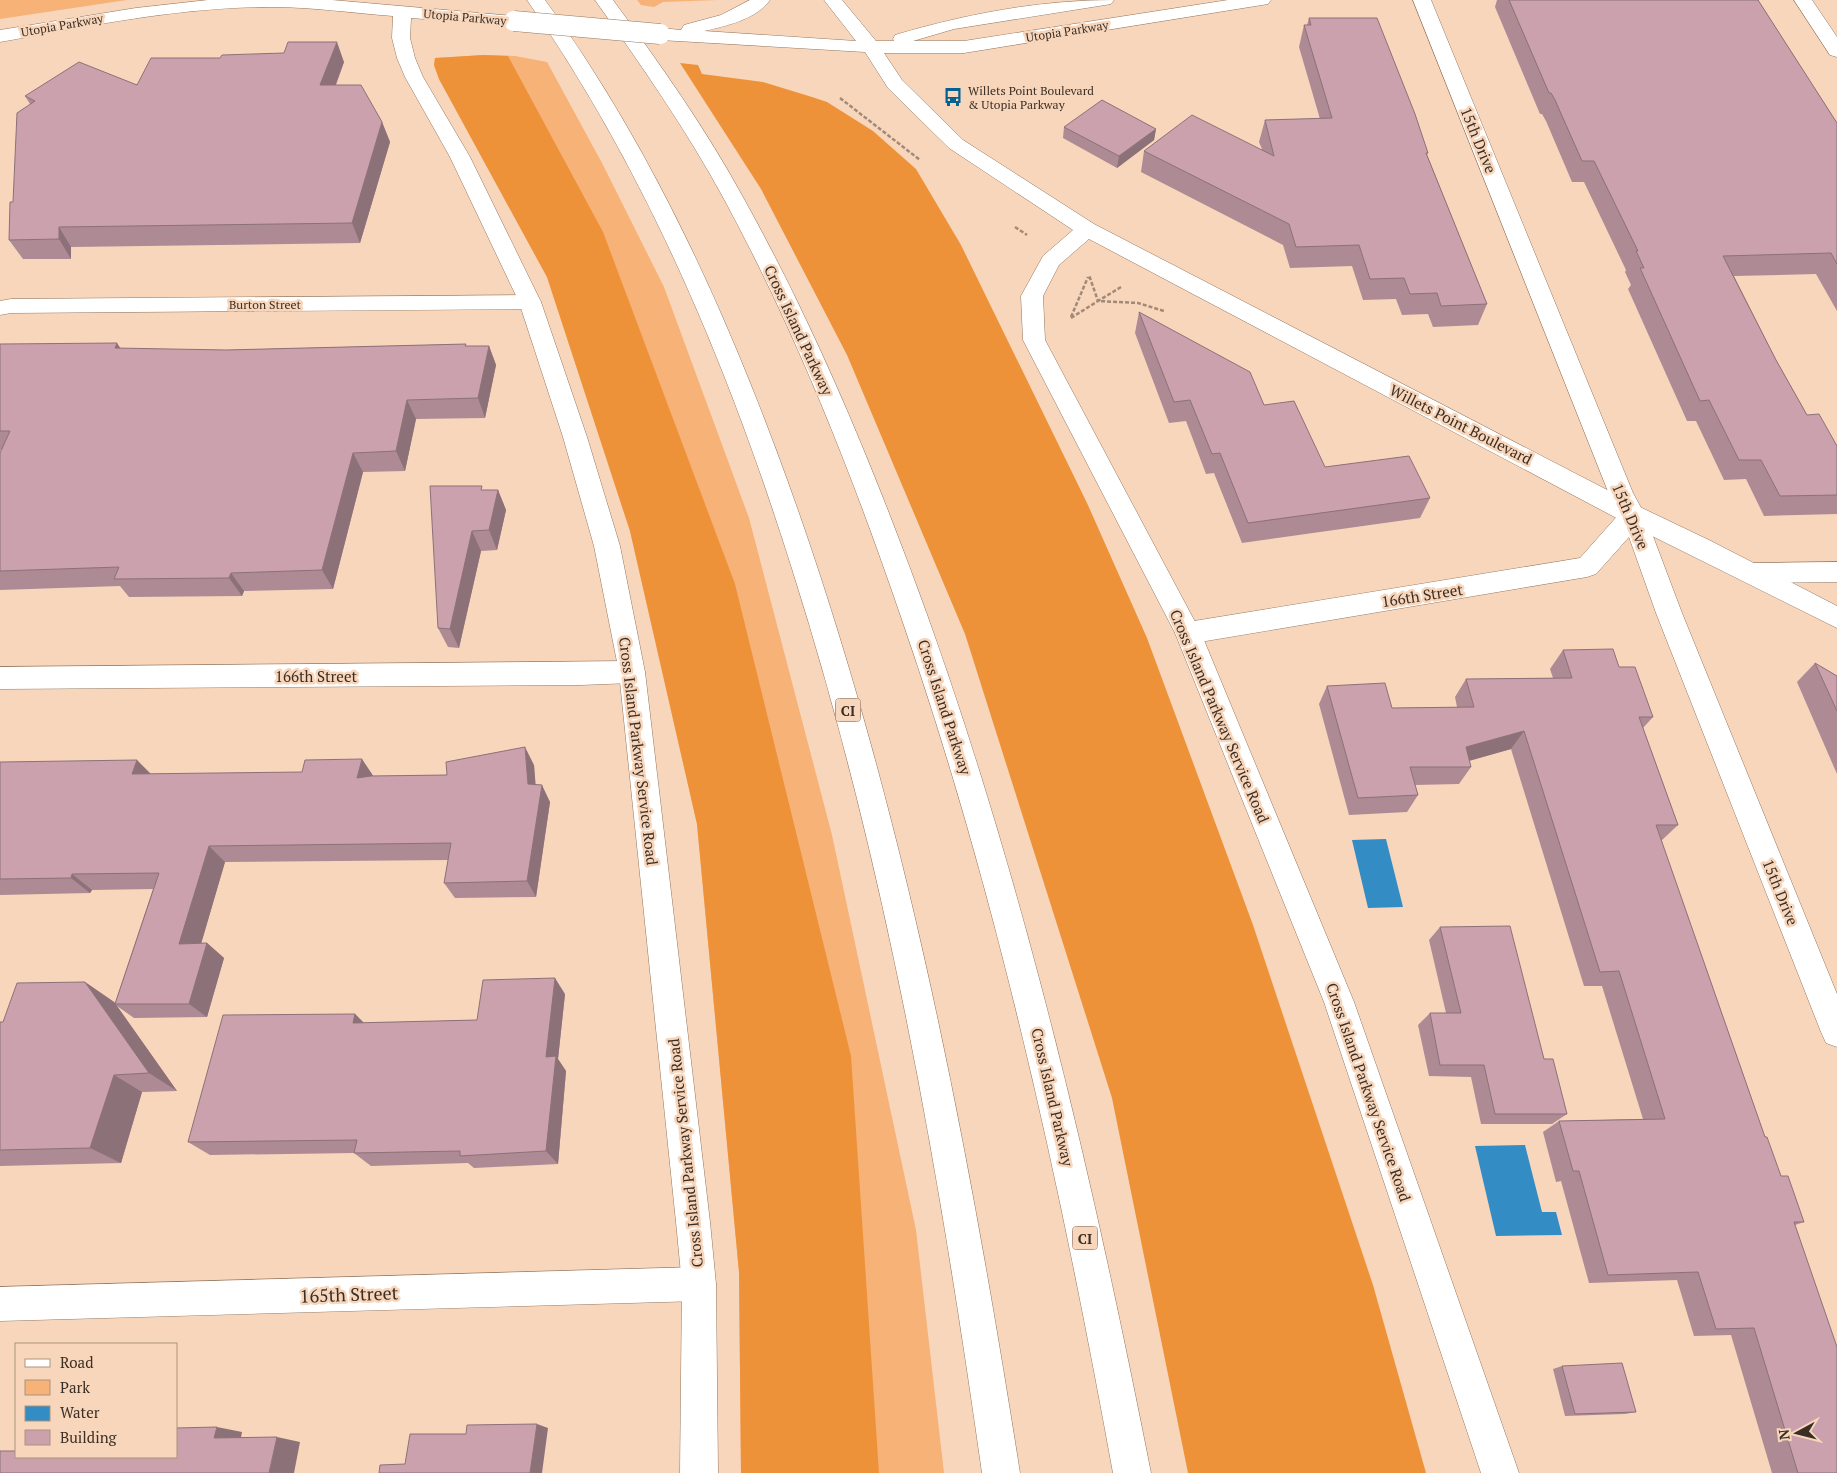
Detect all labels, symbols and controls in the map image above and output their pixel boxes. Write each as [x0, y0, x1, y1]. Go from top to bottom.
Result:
street label: Utopia Parkway [423, 6, 508, 28]
street label: Utopia Parkway [20, 10, 105, 40]
street label: Utopia Parkway [1025, 17, 1110, 45]
place label: Willets Point Boulevard & Utopia Parkway [968, 83, 1094, 112]
bus stop icon: Willets Point Boulevard & Utopia Parkway [942, 86, 964, 108]
street label: 15th Drive [1457, 104, 1501, 176]
street label: Cross Island Parkway [760, 262, 838, 399]
street label: Burton Street [229, 297, 302, 312]
street label: Willets Point Boulevard [1386, 379, 1536, 469]
street label: 15th Drive [1608, 480, 1654, 552]
street label: 166th Street [1380, 579, 1464, 611]
street label: Cross Island Parkway Service Road [1166, 606, 1274, 826]
street label: Cross Island Parkway Service Road [615, 636, 663, 866]
street label: Cross Island Parkway [914, 637, 976, 778]
street label: 166th Street [275, 666, 357, 686]
road number: CI [836, 698, 860, 722]
street label: 15th Drive [1759, 856, 1803, 928]
street label: Cross Island Parkway Service Road [1322, 980, 1416, 1204]
street label: Cross Island Parkway [1027, 1026, 1079, 1168]
street label: Cross Island Parkway Service Road [663, 1038, 707, 1268]
road number: CI [1072, 1226, 1098, 1250]
street label: 165th Street [299, 1280, 399, 1308]
legend [15, 1343, 178, 1458]
text: Road [60, 1352, 93, 1372]
text: Park [60, 1377, 90, 1397]
text: Water [60, 1402, 100, 1422]
north arrow [1772, 1408, 1822, 1458]
text: Building [60, 1427, 118, 1447]
text: N [1773, 1428, 1794, 1441]

